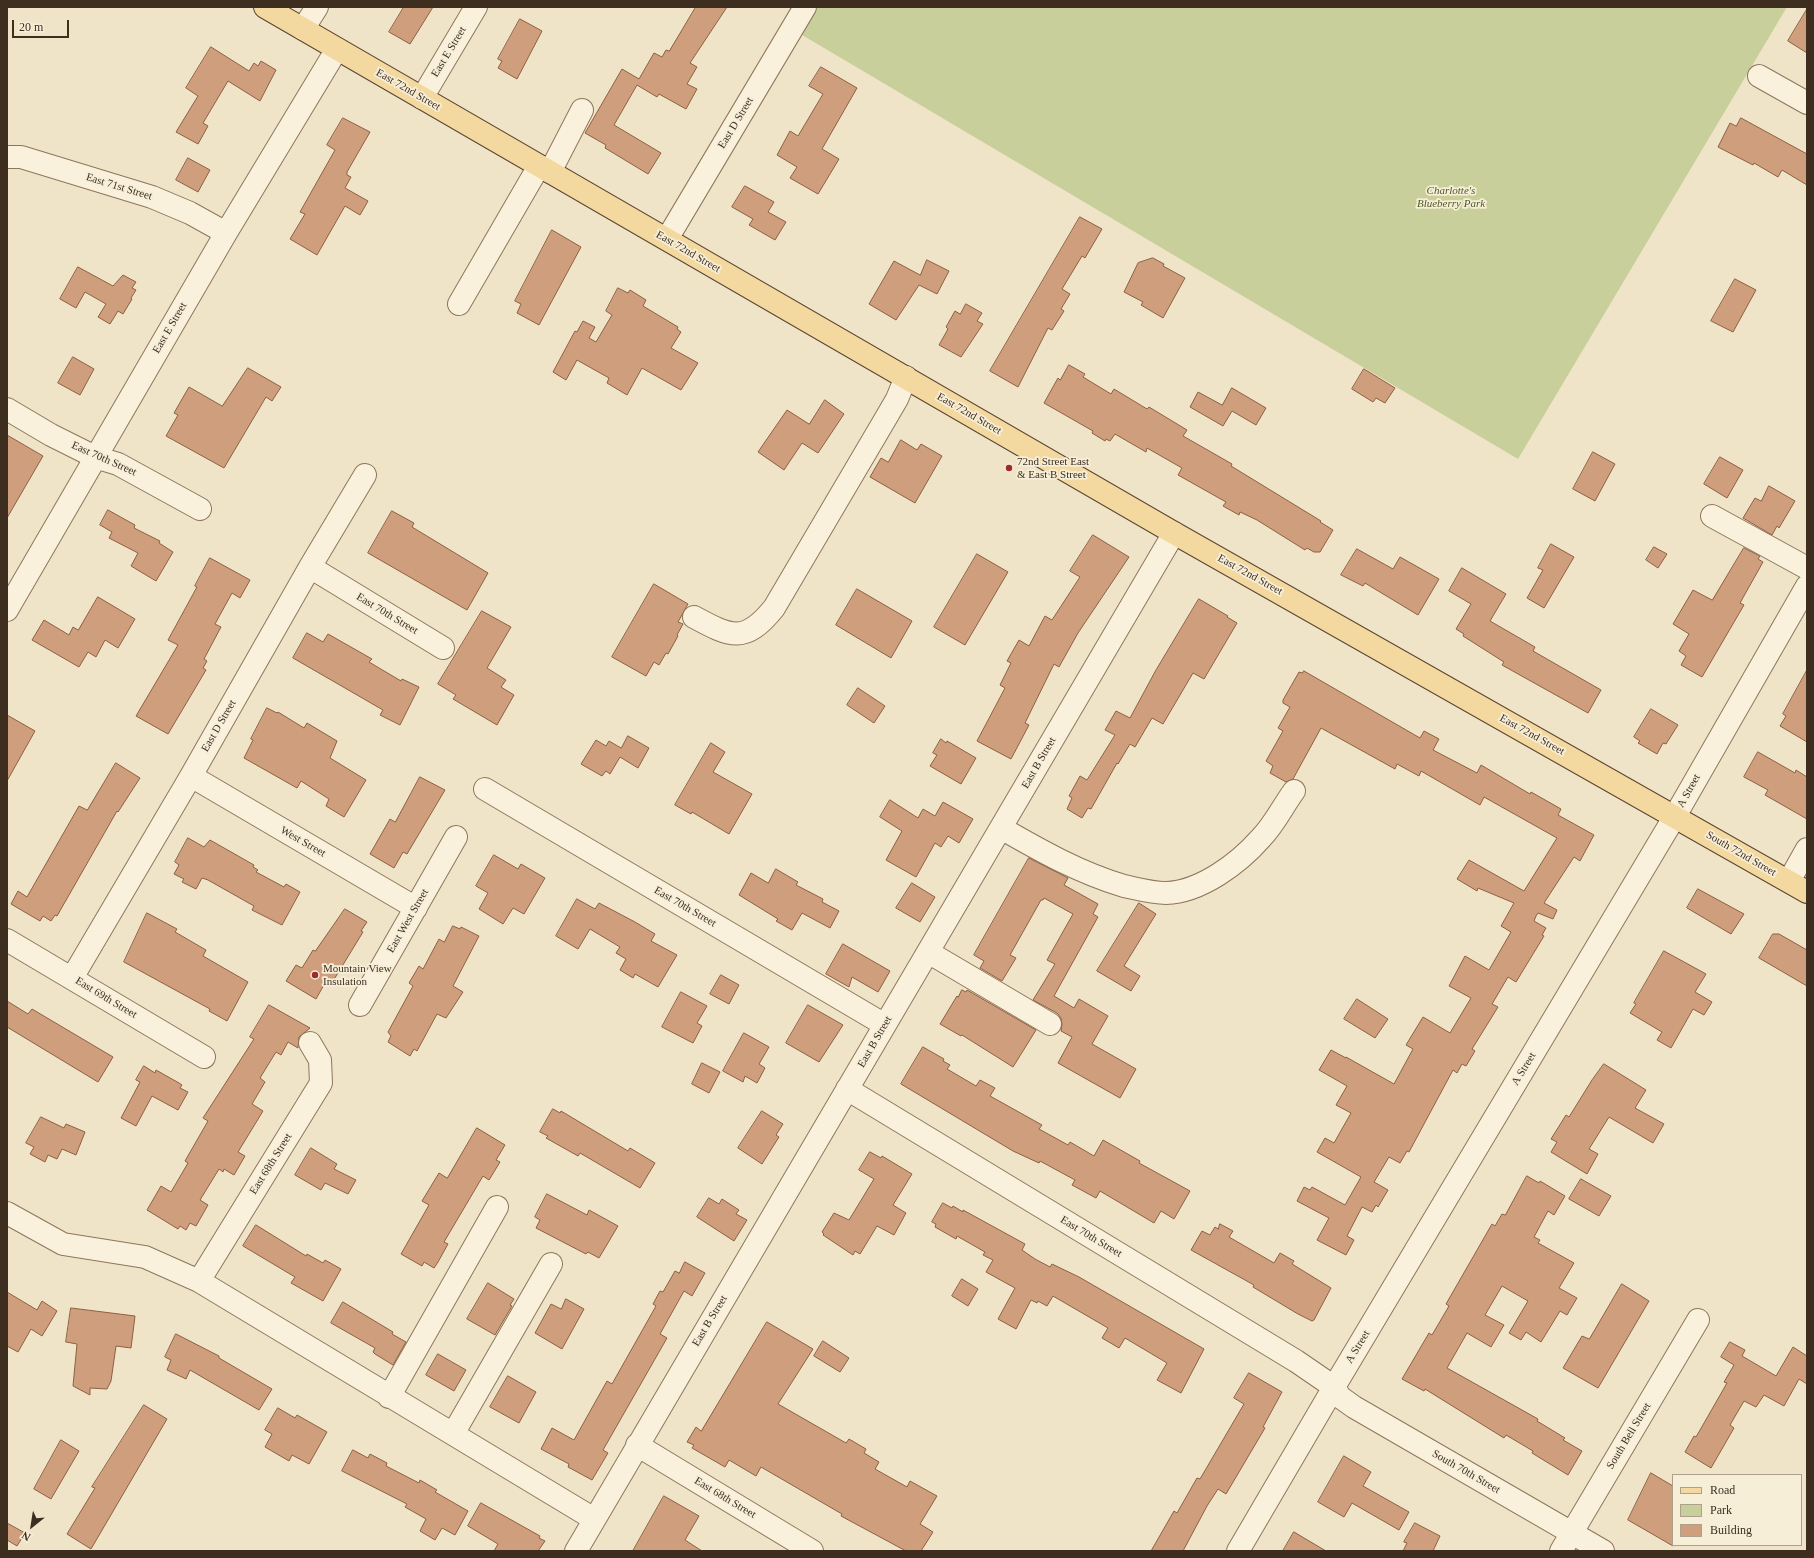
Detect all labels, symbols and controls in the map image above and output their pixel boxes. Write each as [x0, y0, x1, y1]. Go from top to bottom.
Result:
scale bar [14, 12, 71, 38]
text: 20 m [19, 20, 43, 34]
street label: East E Street [429, 24, 469, 80]
street label: East 72nd Street [373, 66, 443, 114]
street label: East D Street [715, 95, 757, 151]
street label: East 71st Street [84, 171, 154, 203]
park label: Charlotte's Blueberry Park [1417, 184, 1485, 210]
street label: East 72nd Street [653, 228, 723, 276]
street label: East E Street [150, 300, 190, 356]
street label: East 72nd Street [934, 390, 1004, 438]
street label: East 70th Street [70, 439, 138, 479]
place label: 72nd Street East & East B Street [1017, 455, 1089, 481]
marker: 72nd Street East & East B Street [1004, 463, 1014, 473]
street label: East 72nd Street [1215, 552, 1285, 598]
street label: East 70th Street [354, 590, 420, 638]
street label: East D Street [199, 698, 239, 754]
street label: East 72nd Street [1497, 712, 1567, 758]
street label: East B Street [1019, 735, 1059, 791]
street label: A Street [1674, 772, 1704, 810]
street label: West Street [278, 824, 328, 860]
street label: South 72nd Street [1704, 829, 1778, 879]
street label: East 70th Street [652, 884, 718, 930]
street label: East West Street [384, 887, 432, 955]
place label: Mountain View Insulation [323, 962, 392, 988]
marker: Mountain View Insulation [310, 970, 320, 980]
street label: East 69th Street [73, 974, 139, 1022]
street label: East B Street [855, 1014, 895, 1070]
street label: A Street [1509, 1050, 1539, 1088]
street label: East 68th Street [247, 1131, 295, 1197]
street label: East 70th Street [1058, 1213, 1124, 1261]
street label: East B Street [690, 1293, 730, 1349]
street label: A Street [1343, 1328, 1373, 1366]
street label: South Bell Street [1604, 1400, 1654, 1472]
street label: South 70th Street [1430, 1447, 1502, 1497]
street label: East 68th Street [692, 1474, 758, 1522]
legend [1672, 1474, 1802, 1546]
text: Road [1710, 1483, 1735, 1497]
text: Park [1710, 1503, 1732, 1517]
north arrow [12, 1506, 52, 1546]
text: Building [1710, 1523, 1752, 1537]
text: N [20, 1529, 32, 1544]

